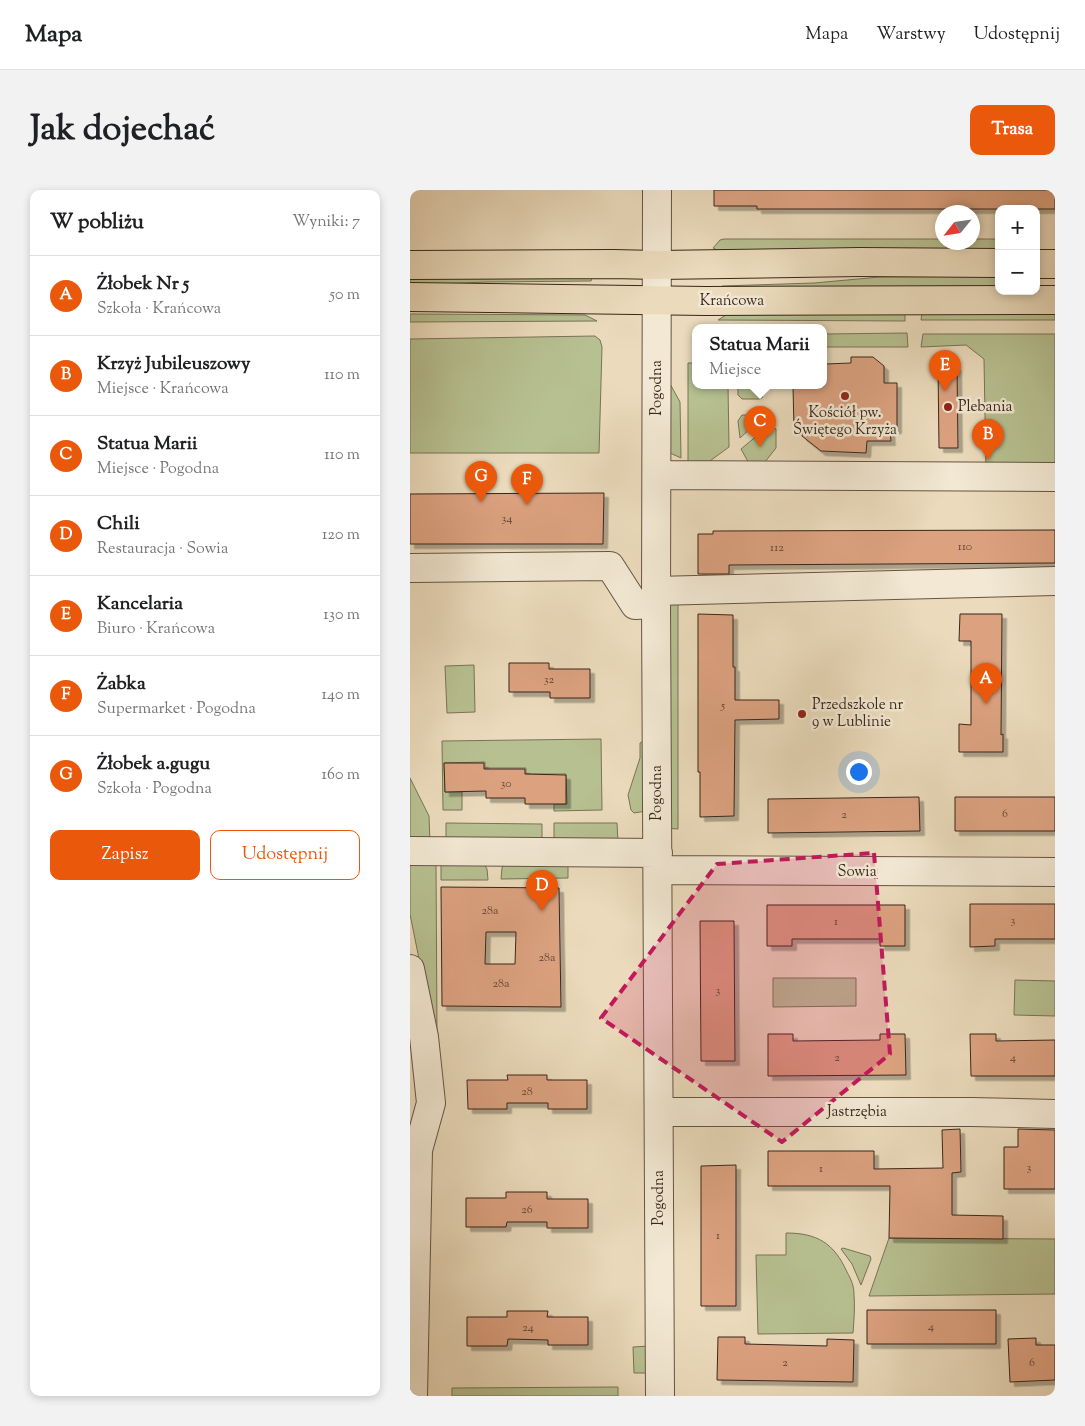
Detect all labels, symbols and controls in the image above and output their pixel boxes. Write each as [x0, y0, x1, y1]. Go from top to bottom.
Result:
text: Mapa [25, 18, 82, 52]
text: Mapa [805, 22, 848, 48]
text: Warstwy [876, 22, 946, 48]
text: Udostępnij [974, 22, 1060, 48]
text: Jak dojechać [30, 105, 215, 156]
button: Trasa [970, 105, 1055, 155]
north arrow [935, 205, 980, 250]
map controls [995, 205, 1040, 295]
button: + [995, 205, 1040, 250]
text: W pobliżu [50, 208, 144, 238]
text: Wyniki: 7 [292, 211, 360, 234]
button: − [995, 250, 1040, 295]
text: Żłobek Nr 5 [97, 271, 189, 298]
text: A [60, 284, 73, 307]
text: 50 m [329, 284, 360, 307]
street label: Krańcowa [700, 291, 764, 312]
text: Szkoła · Krańcowa [97, 298, 221, 321]
popup [692, 324, 827, 389]
text: Statua Marii [709, 332, 810, 359]
pin: E [929, 350, 961, 391]
text: Krzyż Jubileuszowy [97, 351, 251, 378]
text: Miejsce [709, 359, 761, 382]
street label: Pogodna [647, 360, 668, 416]
text: B [61, 364, 71, 387]
text: 110 m [324, 364, 360, 387]
text: Miejsce · Krańcowa [97, 378, 229, 401]
marker: Kościół pw. Świętego Krzyża [839, 390, 851, 402]
place label: Plebania [958, 397, 1013, 418]
marker: Plebania [942, 401, 954, 413]
place label: Kościół pw. Świętego Krzyża [793, 403, 897, 441]
pin: C [744, 406, 776, 447]
pin: B [972, 419, 1004, 460]
text: Statua Marii [97, 431, 198, 458]
text: C [60, 444, 72, 467]
text: 110 m [324, 444, 360, 467]
text: Miejsce · Pogodna [97, 458, 219, 481]
pin: G [465, 461, 497, 502]
pin: F [511, 464, 543, 505]
house number: 34 [502, 510, 512, 528]
text: Chili [97, 511, 140, 538]
text: D [60, 524, 72, 547]
text: 120 m [322, 524, 360, 547]
text: Restauracja · Sowia [97, 538, 228, 561]
house number: 110 [958, 538, 972, 556]
house number: 112 [770, 539, 784, 557]
text: Kancelaria [97, 591, 183, 618]
text: E [61, 604, 71, 627]
text: 130 m [323, 604, 360, 627]
text: Biuro · Krańcowa [97, 618, 215, 641]
pin: A [970, 663, 1002, 704]
text: Żabka [97, 671, 146, 698]
house number: 32 [544, 671, 555, 689]
text: F [62, 684, 70, 707]
text: 140 m [322, 684, 360, 707]
place label: Przedszkole nr 9 w Lublinie [812, 695, 904, 733]
house number: 5 [720, 697, 725, 715]
text: Supermarket · Pogodna [97, 698, 256, 721]
marker: Przedszkole nr 9 w Lublinie [796, 708, 808, 720]
text: Żłobek a.gugu [97, 751, 210, 778]
your location [846, 759, 872, 785]
text: G [59, 764, 73, 787]
text: 160 m [322, 764, 360, 787]
street label: Pogodna [647, 765, 668, 821]
house number: 30 [500, 775, 512, 793]
text: Szkoła · Pogodna [97, 778, 212, 801]
house number: 6 [1002, 805, 1008, 823]
house number: 2 [841, 806, 847, 824]
button: Zapisz [50, 830, 200, 880]
button: Udostępnij [210, 830, 360, 880]
street label: Sowia [837, 862, 877, 883]
pin: D [526, 870, 558, 911]
house number: 28a [481, 902, 499, 920]
house number: 3 [1011, 912, 1016, 930]
house number: 1 [834, 913, 838, 931]
house number: 28a [538, 949, 556, 967]
house number: 28a [492, 975, 510, 993]
house number: 3 [716, 982, 721, 1000]
house number: 2 [834, 1049, 840, 1067]
house number: 4 [1010, 1049, 1016, 1067]
house number: 28 [521, 1083, 533, 1101]
street label: Jastrzębia [826, 1102, 887, 1123]
house number: 3 [1027, 1159, 1032, 1177]
house number: 1 [819, 1160, 823, 1178]
street label: Pogodna [649, 1170, 670, 1226]
house number: 26 [521, 1201, 533, 1219]
house number: 1 [716, 1227, 720, 1245]
house number: 4 [928, 1318, 934, 1336]
house number: 24 [522, 1319, 534, 1337]
house number: 2 [782, 1354, 788, 1372]
house number: 6 [1029, 1354, 1035, 1372]

